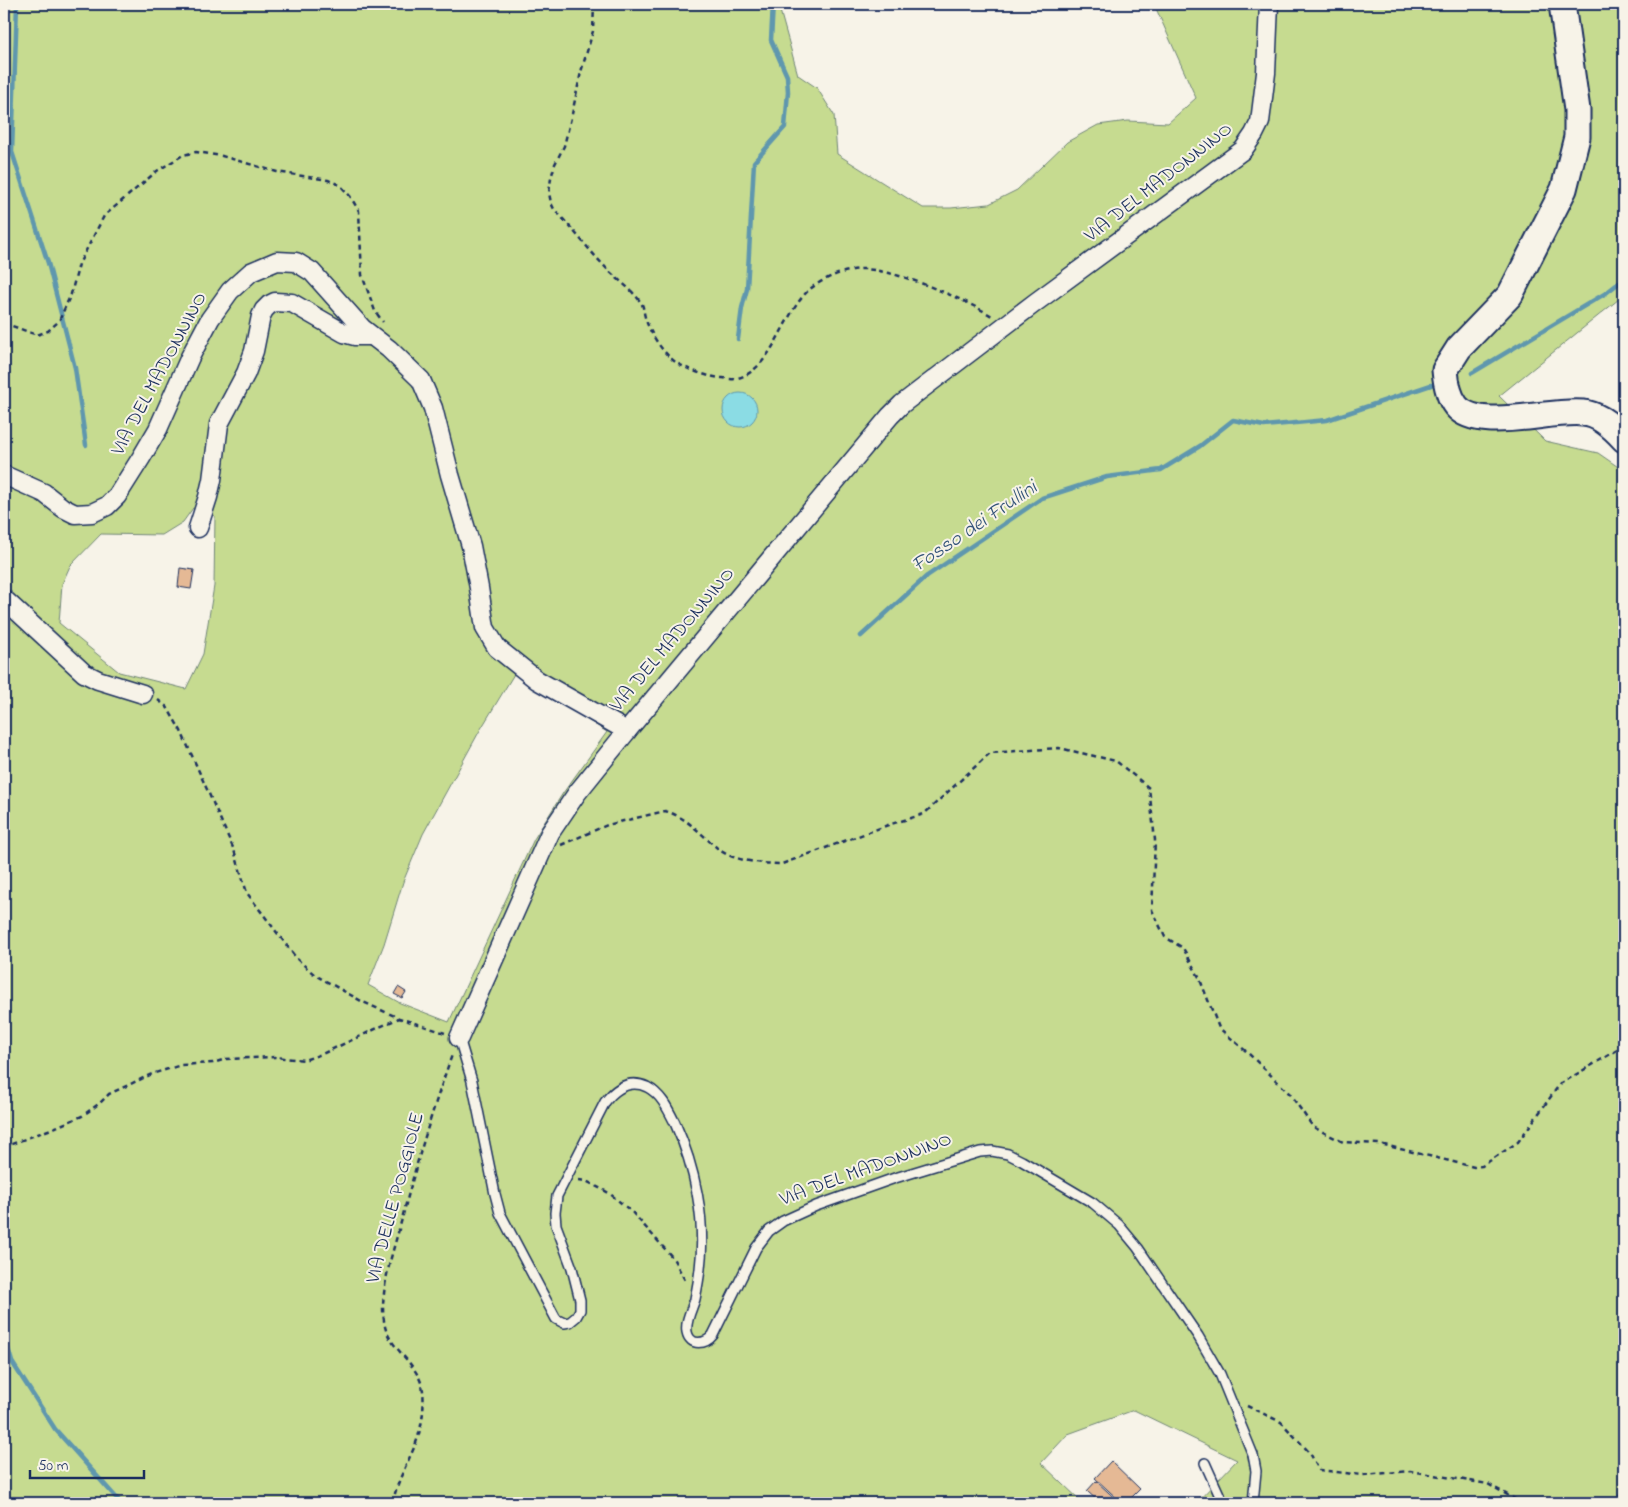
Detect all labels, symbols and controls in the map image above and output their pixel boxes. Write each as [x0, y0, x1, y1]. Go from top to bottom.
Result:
street label: VIA DEL MADONNINO [1078, 116, 1239, 251]
street label: VIA DEL MADONNINO [104, 287, 215, 462]
water label: Fosso dei Frullini [906, 473, 1046, 580]
street label: VIA DEL MADONNINO [603, 561, 742, 720]
street label: VIA DELLE POGGIOLE [359, 1109, 433, 1287]
street label: VIA DEL MADONNINO [775, 1125, 956, 1215]
scale bar [30, 1447, 144, 1479]
text: 50 m [38, 1455, 69, 1477]

